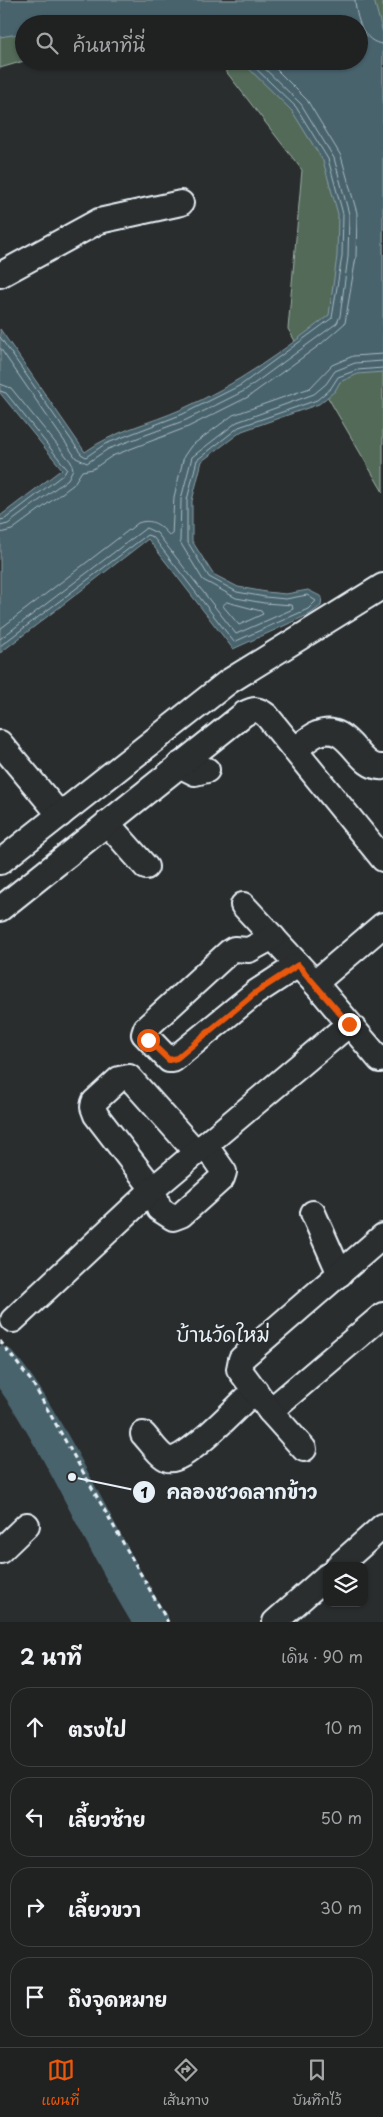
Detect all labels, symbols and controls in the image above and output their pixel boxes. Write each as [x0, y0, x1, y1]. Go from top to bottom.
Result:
search box [15, 15, 368, 70]
icon: search [33, 29, 61, 57]
text: ค้นหาที่นี่ [73, 30, 145, 58]
route end [338, 1013, 361, 1036]
route start [137, 1029, 160, 1052]
district label: บ้านวัดใหม่ [176, 1319, 270, 1349]
callout: คลองชวดลากข้าว [132, 1475, 328, 1509]
text: คลองชวดลากข้าว [167, 1477, 317, 1505]
text: 1 [140, 1480, 148, 1503]
map controls [323, 1562, 368, 1607]
button: layers [323, 1562, 368, 1607]
text: 2 นาที [20, 1640, 82, 1672]
text: เดิน · 90 m [281, 1644, 363, 1668]
icon: ahead [21, 1713, 49, 1741]
text: ตรงไป [68, 1715, 126, 1743]
text: 10 m [325, 1715, 362, 1739]
icon: left [21, 1803, 49, 1831]
text: เลี้ยวซ้าย [68, 1805, 145, 1833]
text: 50 m [321, 1805, 362, 1829]
icon: right [21, 1893, 49, 1921]
text: เลี้ยวขวา [68, 1895, 141, 1923]
text: 30 m [320, 1895, 362, 1919]
icon: arrive [21, 1983, 49, 2011]
text: ถึงจุดหมาย [68, 1985, 167, 2013]
tab: แผนที่ [42, 2056, 79, 2110]
tab: เส้นทาง [163, 2056, 209, 2110]
tab: บันทึกไว้ [292, 2056, 341, 2110]

